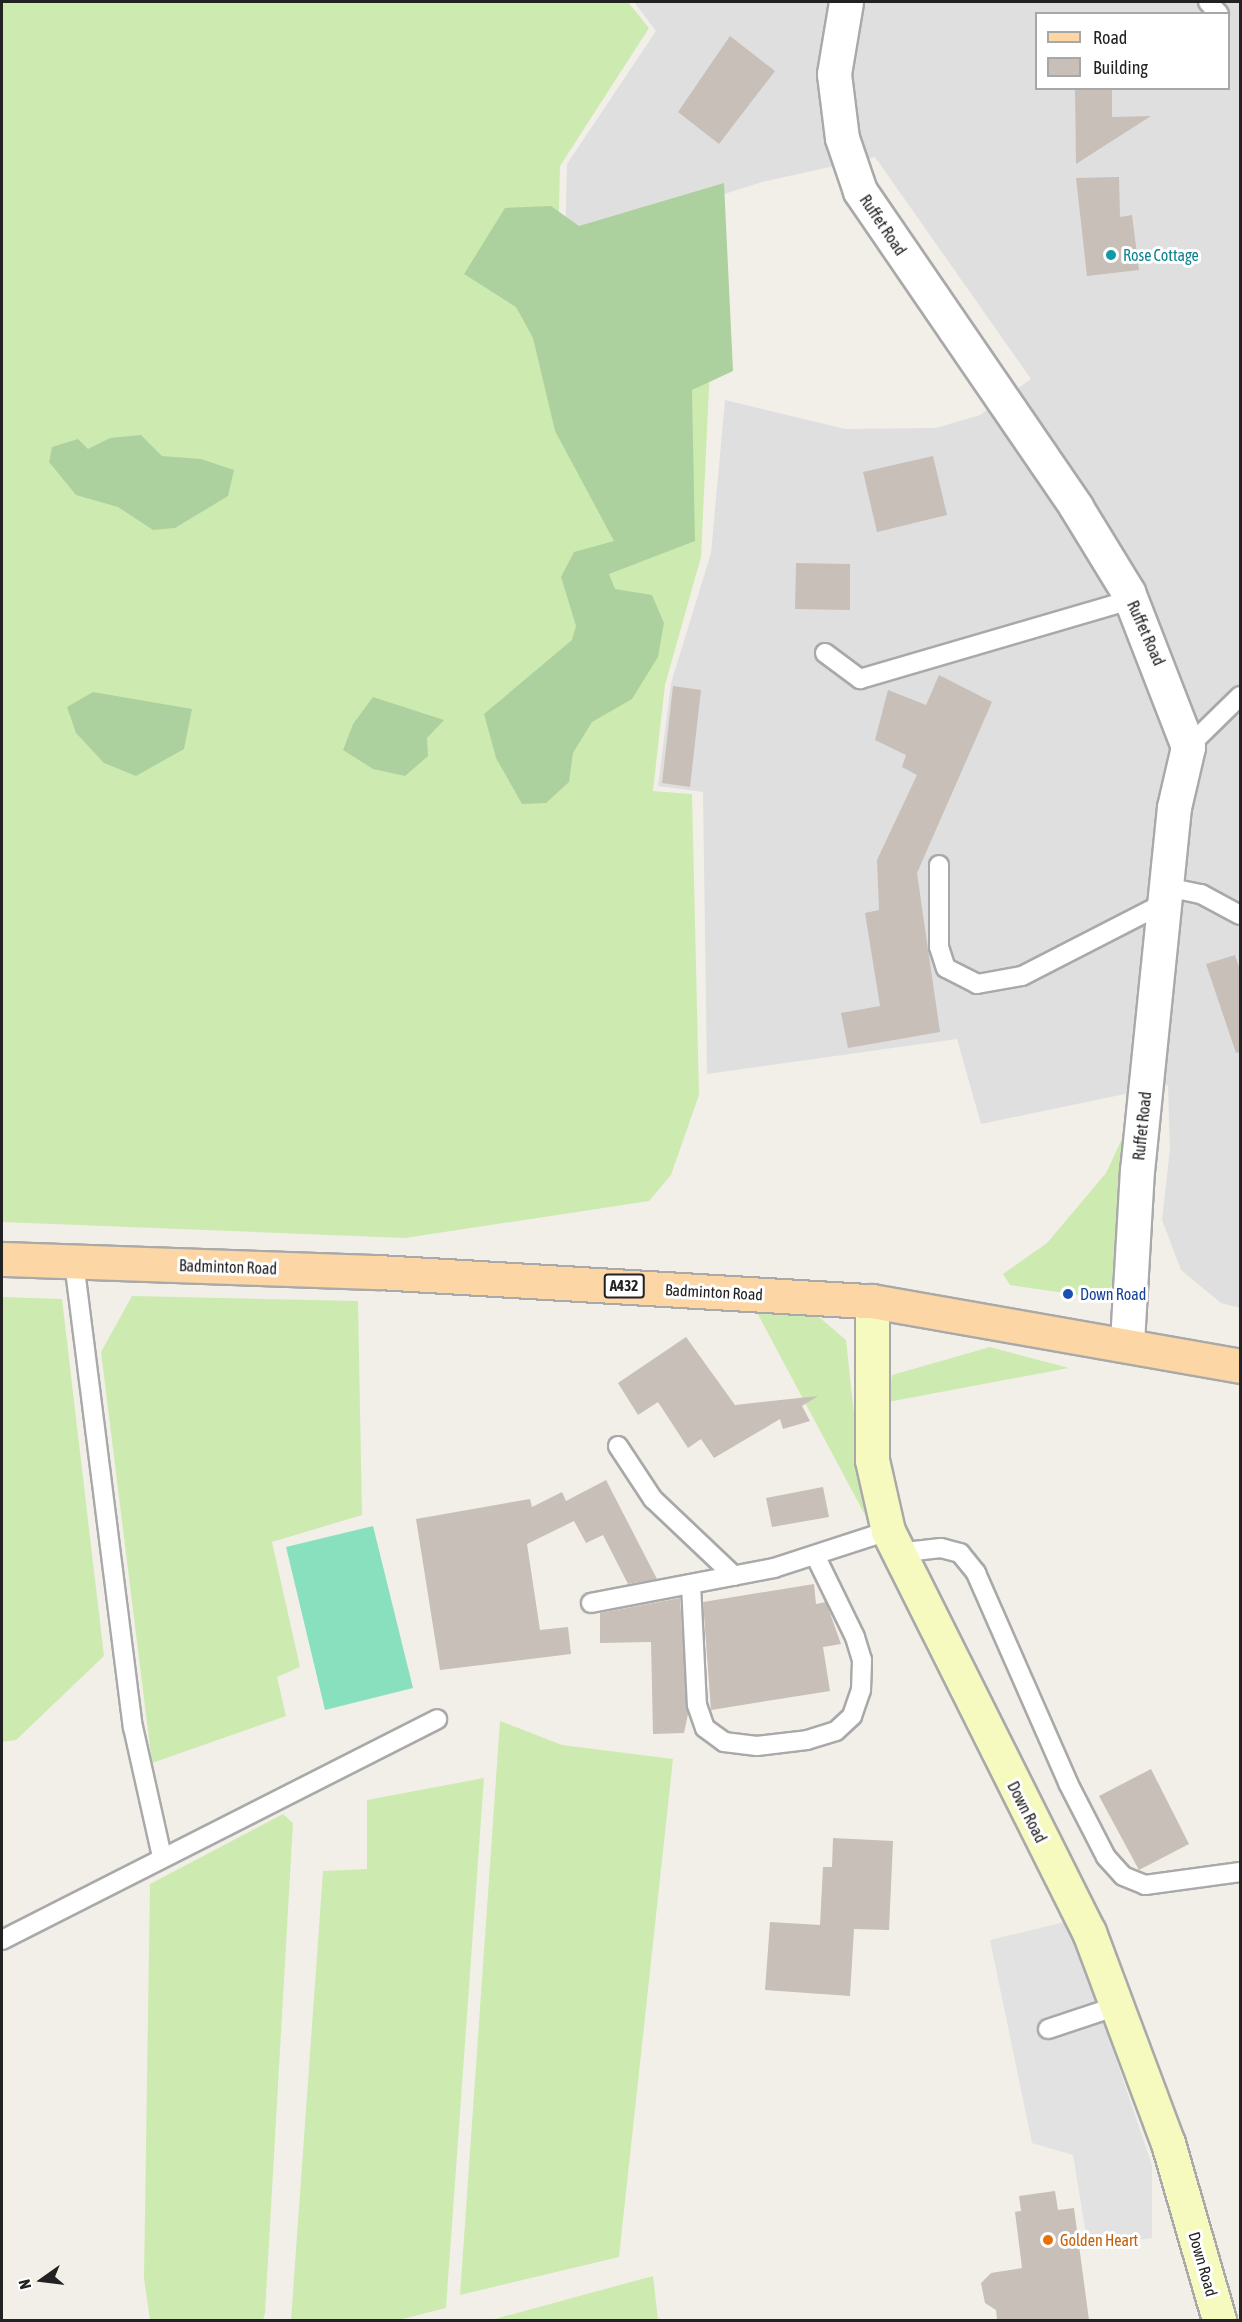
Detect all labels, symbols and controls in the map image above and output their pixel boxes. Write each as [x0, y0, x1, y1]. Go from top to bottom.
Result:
legend [1035, 12, 1230, 90]
text: Road [1093, 27, 1127, 48]
text: Building [1093, 57, 1148, 78]
street label: Ruffet Road [856, 191, 910, 259]
place label: Rose Cottage [1123, 245, 1199, 265]
marker: Rose Cottage [1104, 248, 1118, 262]
street label: Ruffet Road [1123, 598, 1169, 668]
street label: Ruffet Road [1129, 1091, 1155, 1161]
street label: Badminton Road [179, 1256, 277, 1278]
road number: A432 [603, 1274, 645, 1298]
street label: Badminton Road [665, 1280, 763, 1304]
place label: Down Road [1080, 1284, 1146, 1304]
marker: Down Road [1061, 1287, 1075, 1301]
street label: Down Road [1003, 1778, 1051, 1846]
street label: Down Road [1185, 2229, 1221, 2299]
place label: Golden Heart [1060, 2230, 1138, 2250]
marker: Golden Heart [1041, 2233, 1055, 2247]
north arrow [12, 2250, 72, 2310]
text: N [15, 2278, 34, 2291]

